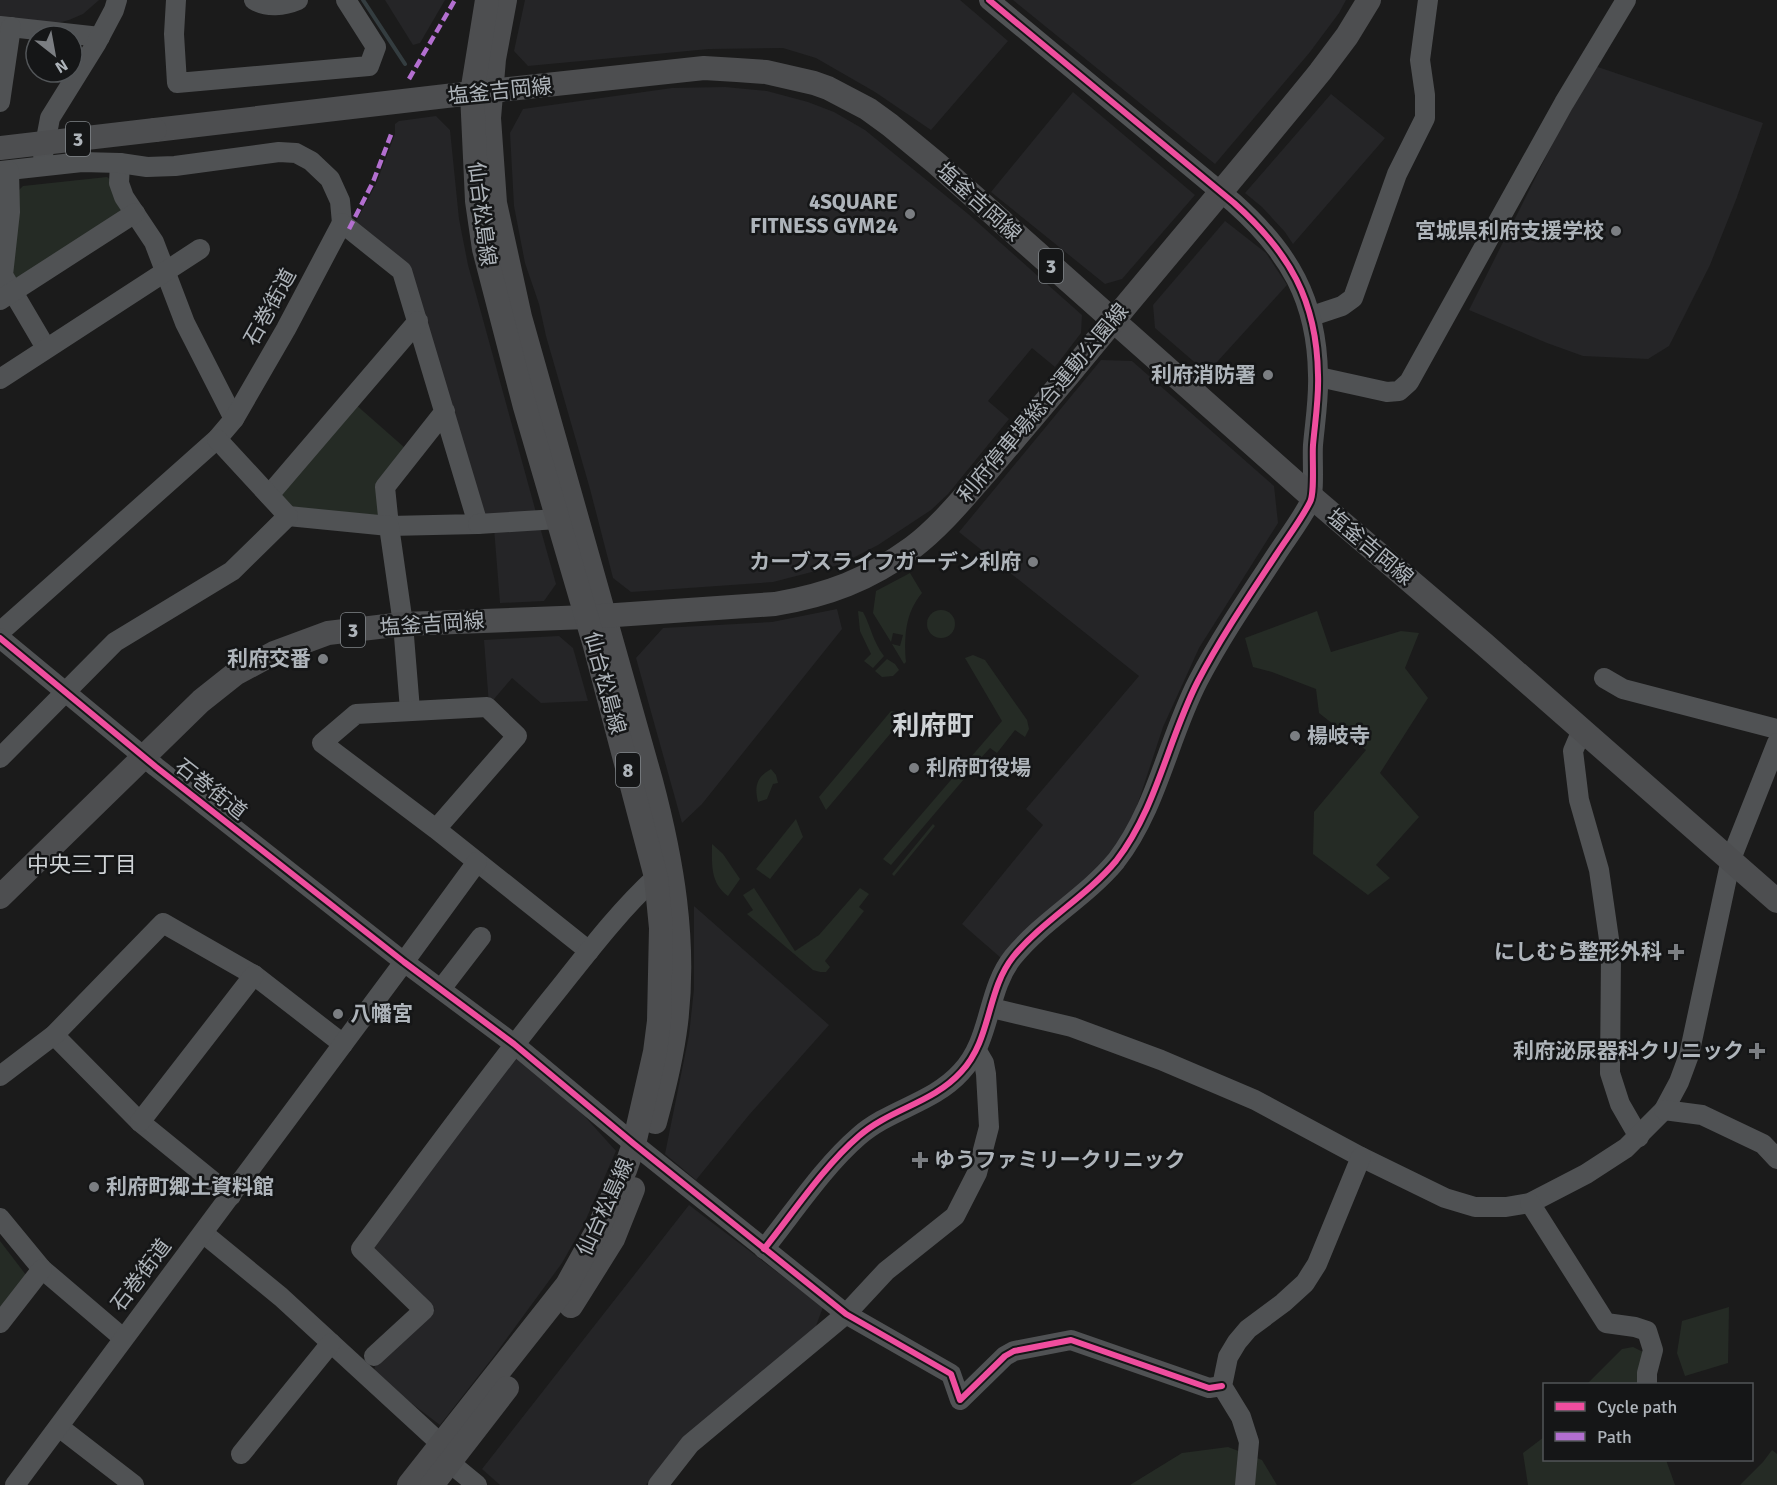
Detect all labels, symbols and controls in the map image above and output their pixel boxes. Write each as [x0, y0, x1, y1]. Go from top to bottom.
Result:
north arrow [24, 24, 84, 84]
text: N [51, 55, 71, 77]
street label: 塩釜吉岡線 [446, 73, 554, 109]
road number: 3 [66, 122, 90, 156]
street label: 塩釜吉岡線 [931, 157, 1027, 247]
street label: 仙台松島線 [463, 160, 501, 268]
place label: 4SQUARE FITNESS GYM24 [750, 189, 898, 239]
marker: 4SQUARE FITNESS GYM24 [903, 207, 917, 221]
place label: 宮城県利府支援学校 [1415, 218, 1604, 244]
marker: 宮城県利府支援学校 [1609, 224, 1623, 238]
road number: 3 [1039, 249, 1063, 283]
street label: 石巻街道 [238, 264, 302, 350]
street label: 利府停車場総合運動公園線 [952, 298, 1134, 508]
place label: 利府消防署 [1151, 362, 1256, 388]
marker: 利府消防署 [1261, 368, 1275, 382]
street label: 塩釜吉岡線 [1321, 503, 1419, 591]
place label: カーブスライフガーデン利府 [749, 549, 1021, 575]
marker: カーブスライフガーデン利府 [1026, 555, 1040, 569]
street label: 塩釜吉岡線 [379, 607, 485, 641]
road number: 3 [341, 613, 365, 647]
street label: 仙台松島線 [579, 629, 631, 737]
place label: 利府交番 [227, 646, 311, 672]
marker: 利府交番 [316, 652, 330, 666]
district label: 利府町 [893, 710, 974, 743]
place label: 楊岐寺 [1307, 723, 1370, 749]
marker: 楊岐寺 [1288, 729, 1302, 743]
street label: 石巻街道 [170, 753, 252, 825]
road number: 8 [616, 753, 640, 787]
place label: 利府町役場 [926, 755, 1031, 781]
marker: 利府町役場 [907, 761, 921, 775]
district label: 中央三丁目 [27, 851, 137, 878]
place label: にしむら整形外科 [1494, 939, 1662, 965]
marker: にしむら整形外科 [1667, 943, 1685, 961]
place label: 八幡宮 [350, 1001, 413, 1027]
marker: 八幡宮 [331, 1007, 345, 1021]
place label: 利府泌尿器科クリニック [1513, 1038, 1744, 1064]
marker: 利府泌尿器科クリニック [1748, 1042, 1766, 1060]
place label: ゆうファミリークリニック [934, 1147, 1186, 1173]
marker: ゆうファミリークリニック [911, 1151, 929, 1169]
street label: 仙台松島線 [571, 1154, 639, 1260]
place label: 利府町郷土資料館 [106, 1174, 274, 1200]
marker: 利府町郷土資料館 [87, 1180, 101, 1194]
street label: 石巻街道 [105, 1234, 177, 1316]
legend [1543, 1383, 1753, 1461]
text: Cycle path [1597, 1396, 1677, 1418]
text: Path [1597, 1426, 1632, 1448]

